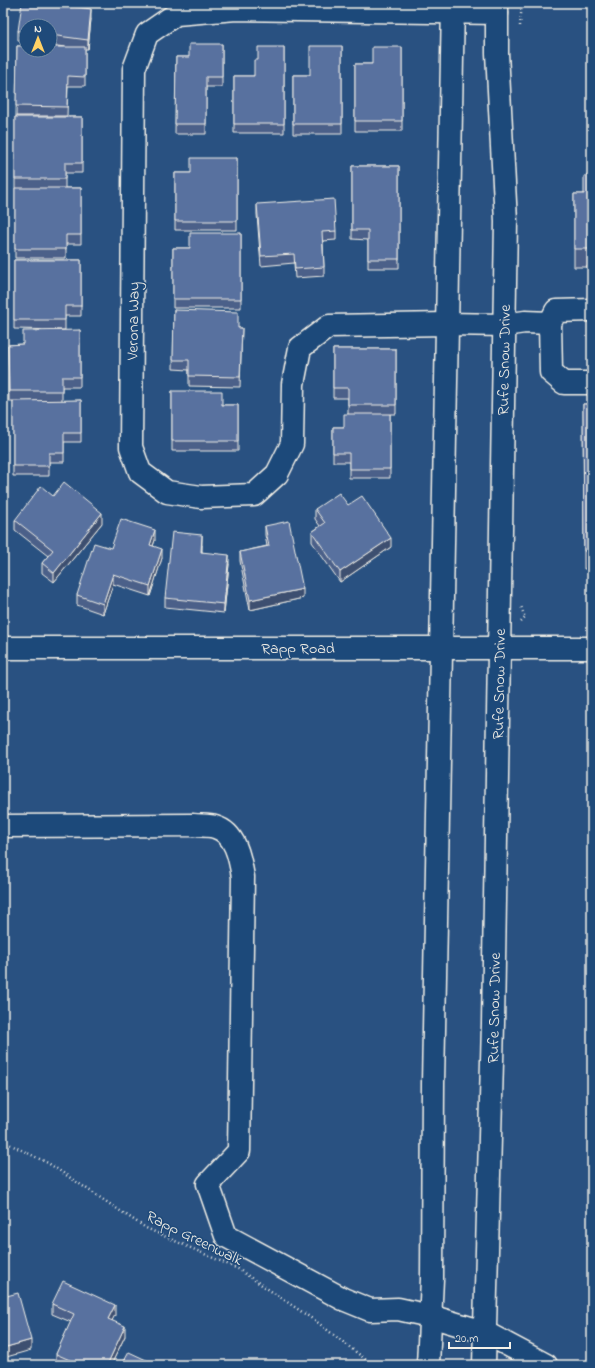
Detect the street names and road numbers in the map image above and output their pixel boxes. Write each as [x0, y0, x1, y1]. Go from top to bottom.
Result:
street label: Verona Way [121, 282, 147, 361]
street label: Rufe Snow Drive [492, 304, 518, 416]
street label: Rufe Snow Drive [487, 628, 513, 740]
street label: Rapp Road [261, 637, 335, 661]
street label: Rufe Snow Drive [482, 952, 508, 1064]
street label: Rapp Greenwalk [142, 1205, 247, 1273]

